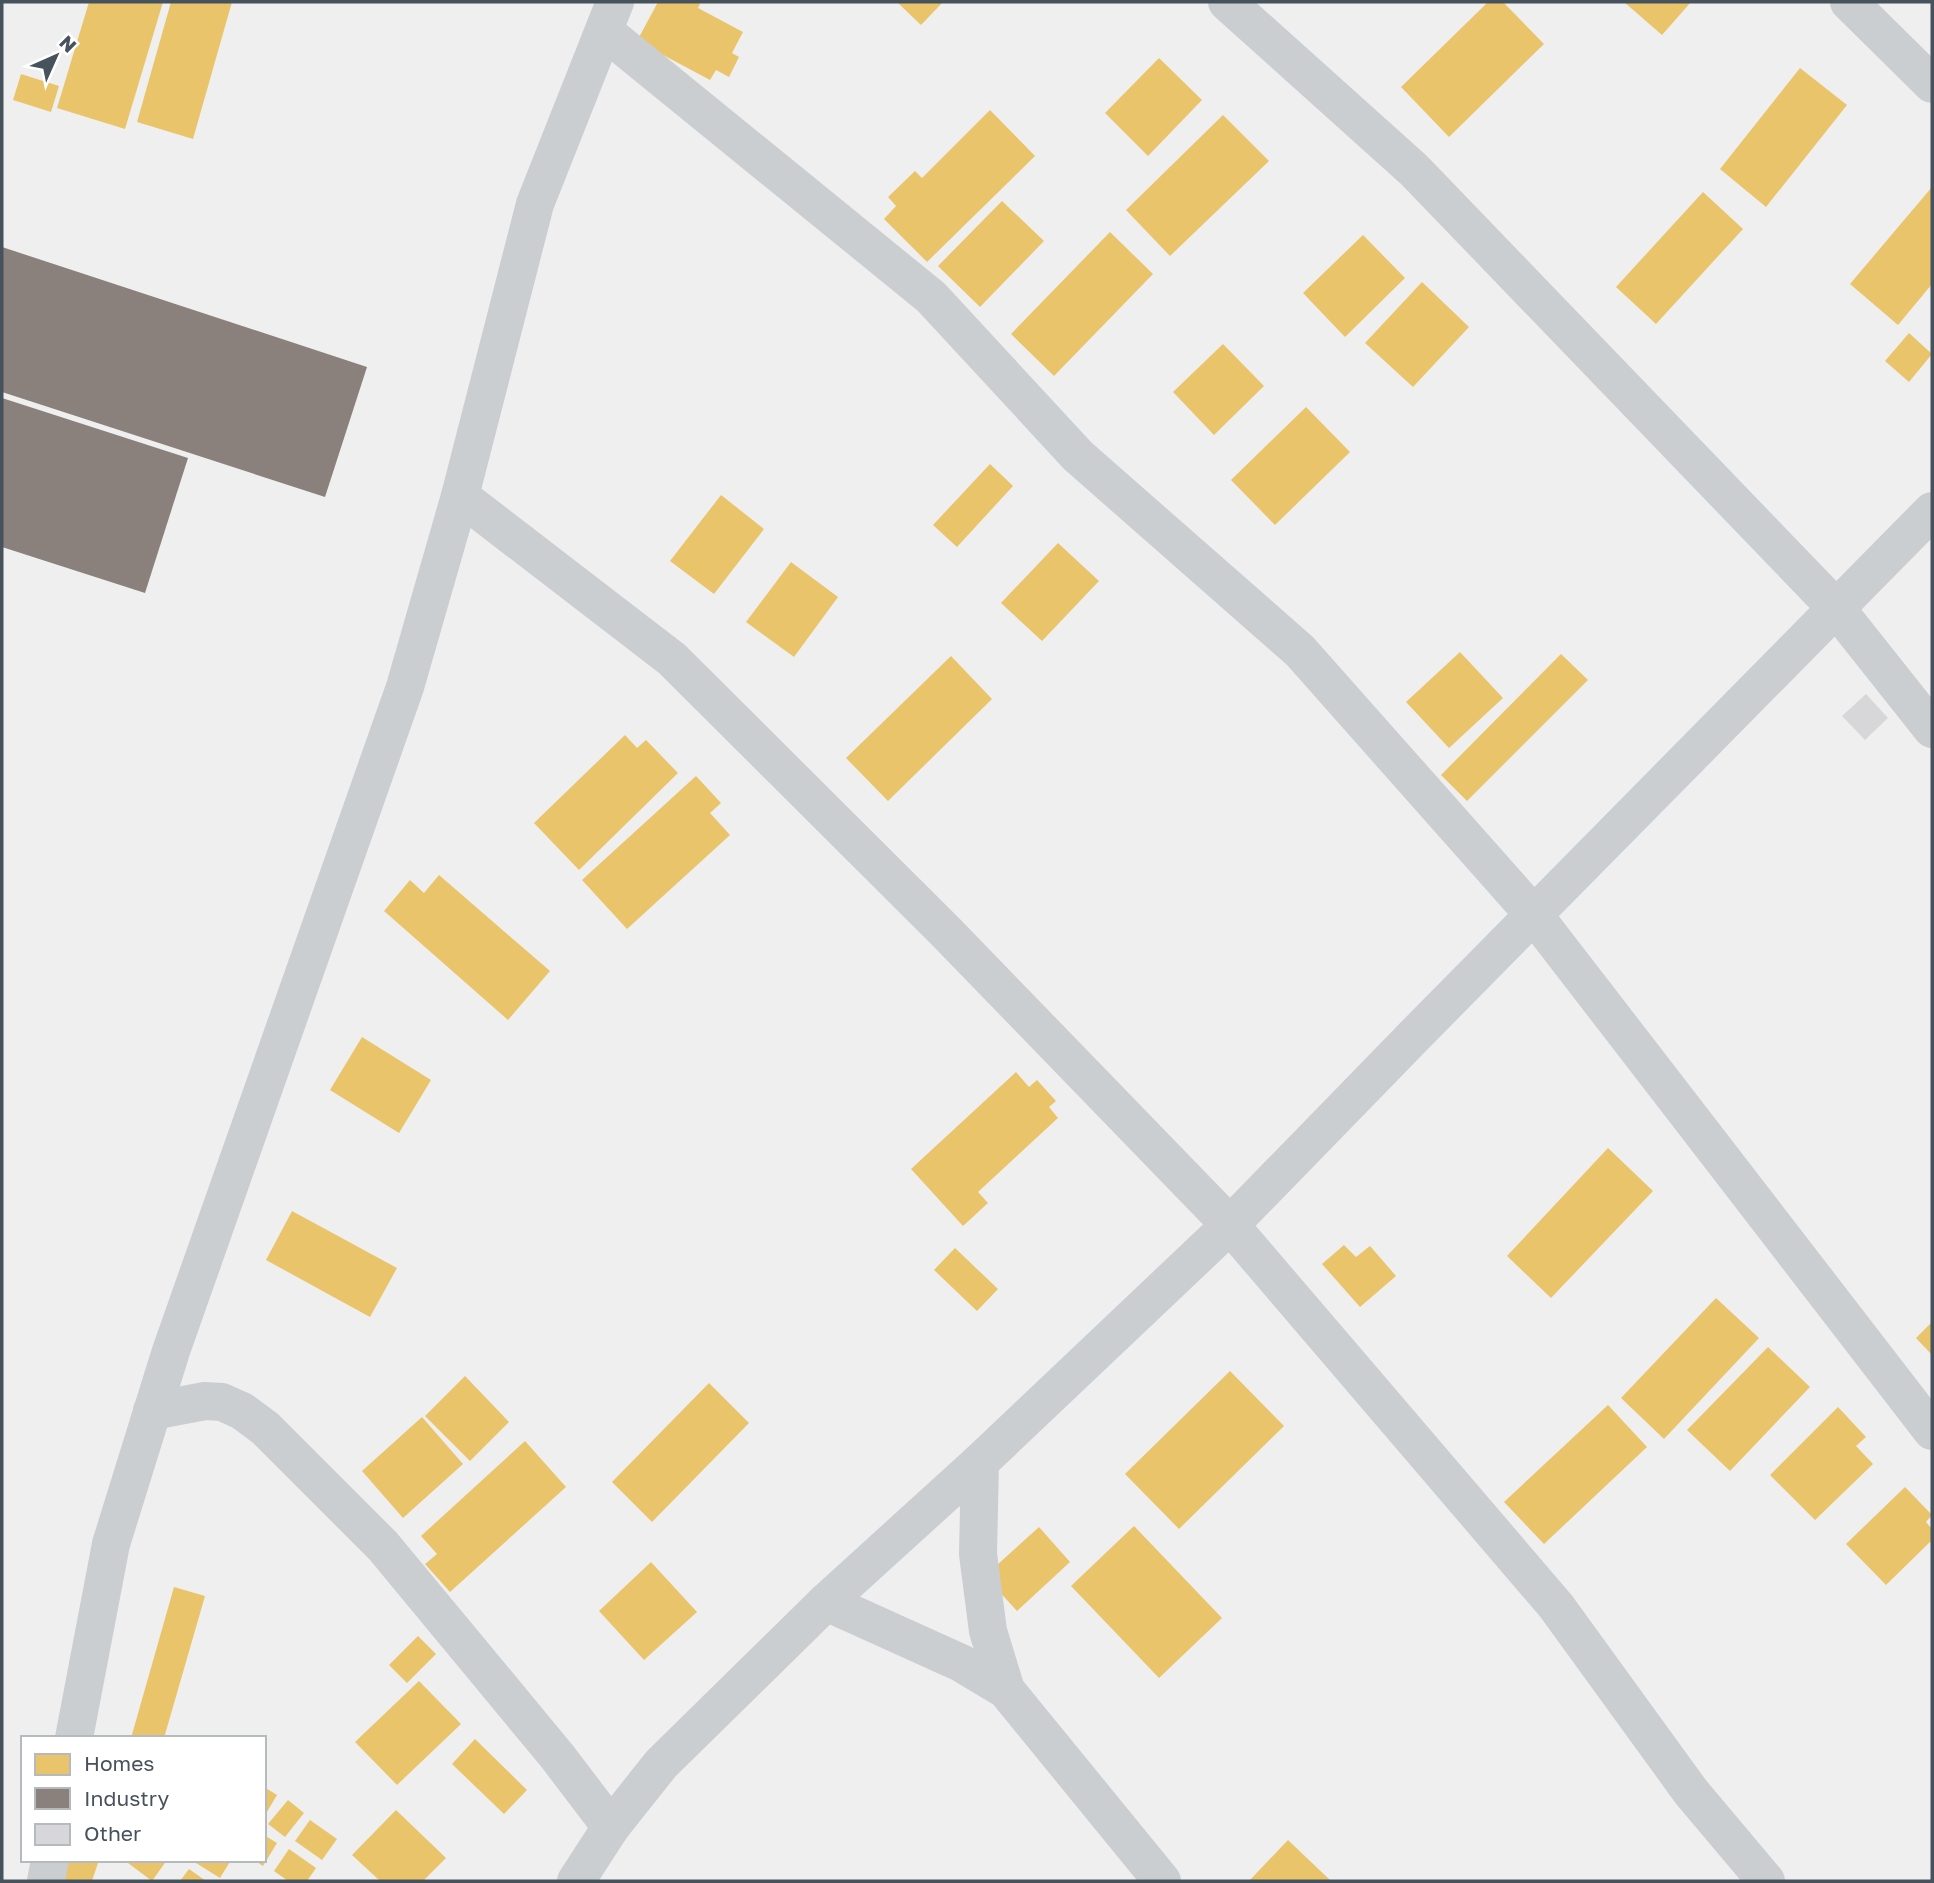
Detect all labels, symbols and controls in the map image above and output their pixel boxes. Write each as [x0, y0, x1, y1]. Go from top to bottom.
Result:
north arrow [21, 21, 91, 91]
text: N [55, 30, 82, 57]
legend [21, 1736, 266, 1862]
text: Homes [84, 1750, 154, 1776]
text: Industry [84, 1785, 169, 1811]
text: Other [84, 1820, 141, 1846]

